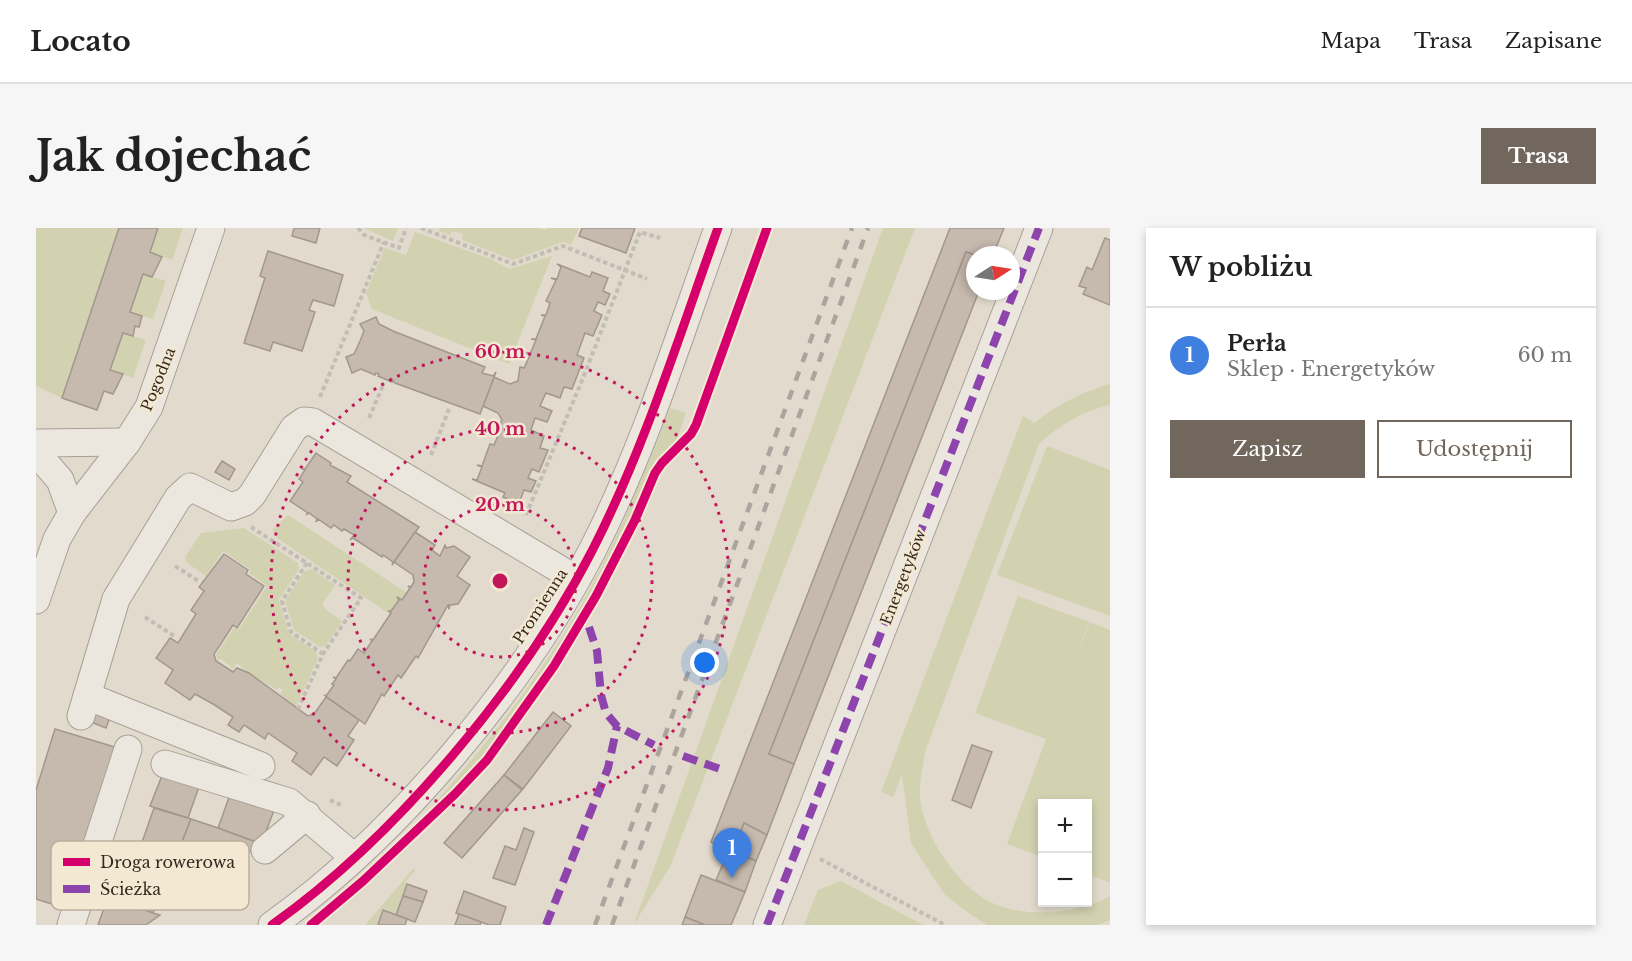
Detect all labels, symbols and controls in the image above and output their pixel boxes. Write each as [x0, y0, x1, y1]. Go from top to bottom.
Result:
text: Locato [30, 24, 131, 59]
text: Mapa [1321, 28, 1381, 54]
text: Trasa [1414, 28, 1472, 54]
text: Zapisane [1505, 28, 1602, 54]
button: Trasa [1481, 128, 1596, 184]
text: Jak dojechać [36, 130, 311, 182]
north arrow [966, 246, 1020, 300]
text: W pobliżu [1170, 251, 1312, 283]
text: Perła [1227, 330, 1287, 357]
text: 60 m [475, 341, 525, 363]
text: 1 [1185, 343, 1194, 367]
text: 60 m [1518, 343, 1572, 367]
street label: Pogodna [137, 344, 180, 414]
text: Sklep · Energetyków [1227, 357, 1435, 381]
text: 40 m [475, 418, 525, 440]
button: Zapisz [1170, 420, 1365, 478]
button: Udostępnij [1377, 420, 1572, 478]
text: 20 m [475, 494, 525, 516]
street label: Energetyków [876, 526, 930, 627]
street label: Promienna [509, 564, 572, 647]
centre of rings [490, 571, 510, 591]
your location [690, 648, 719, 677]
map controls [1038, 799, 1092, 907]
button: + [1038, 799, 1092, 853]
pin: 1 [712, 828, 752, 878]
legend [51, 841, 249, 910]
text: Droga rowerowa [100, 852, 235, 872]
button: − [1038, 853, 1092, 907]
text: Ścieżka [100, 879, 161, 899]

